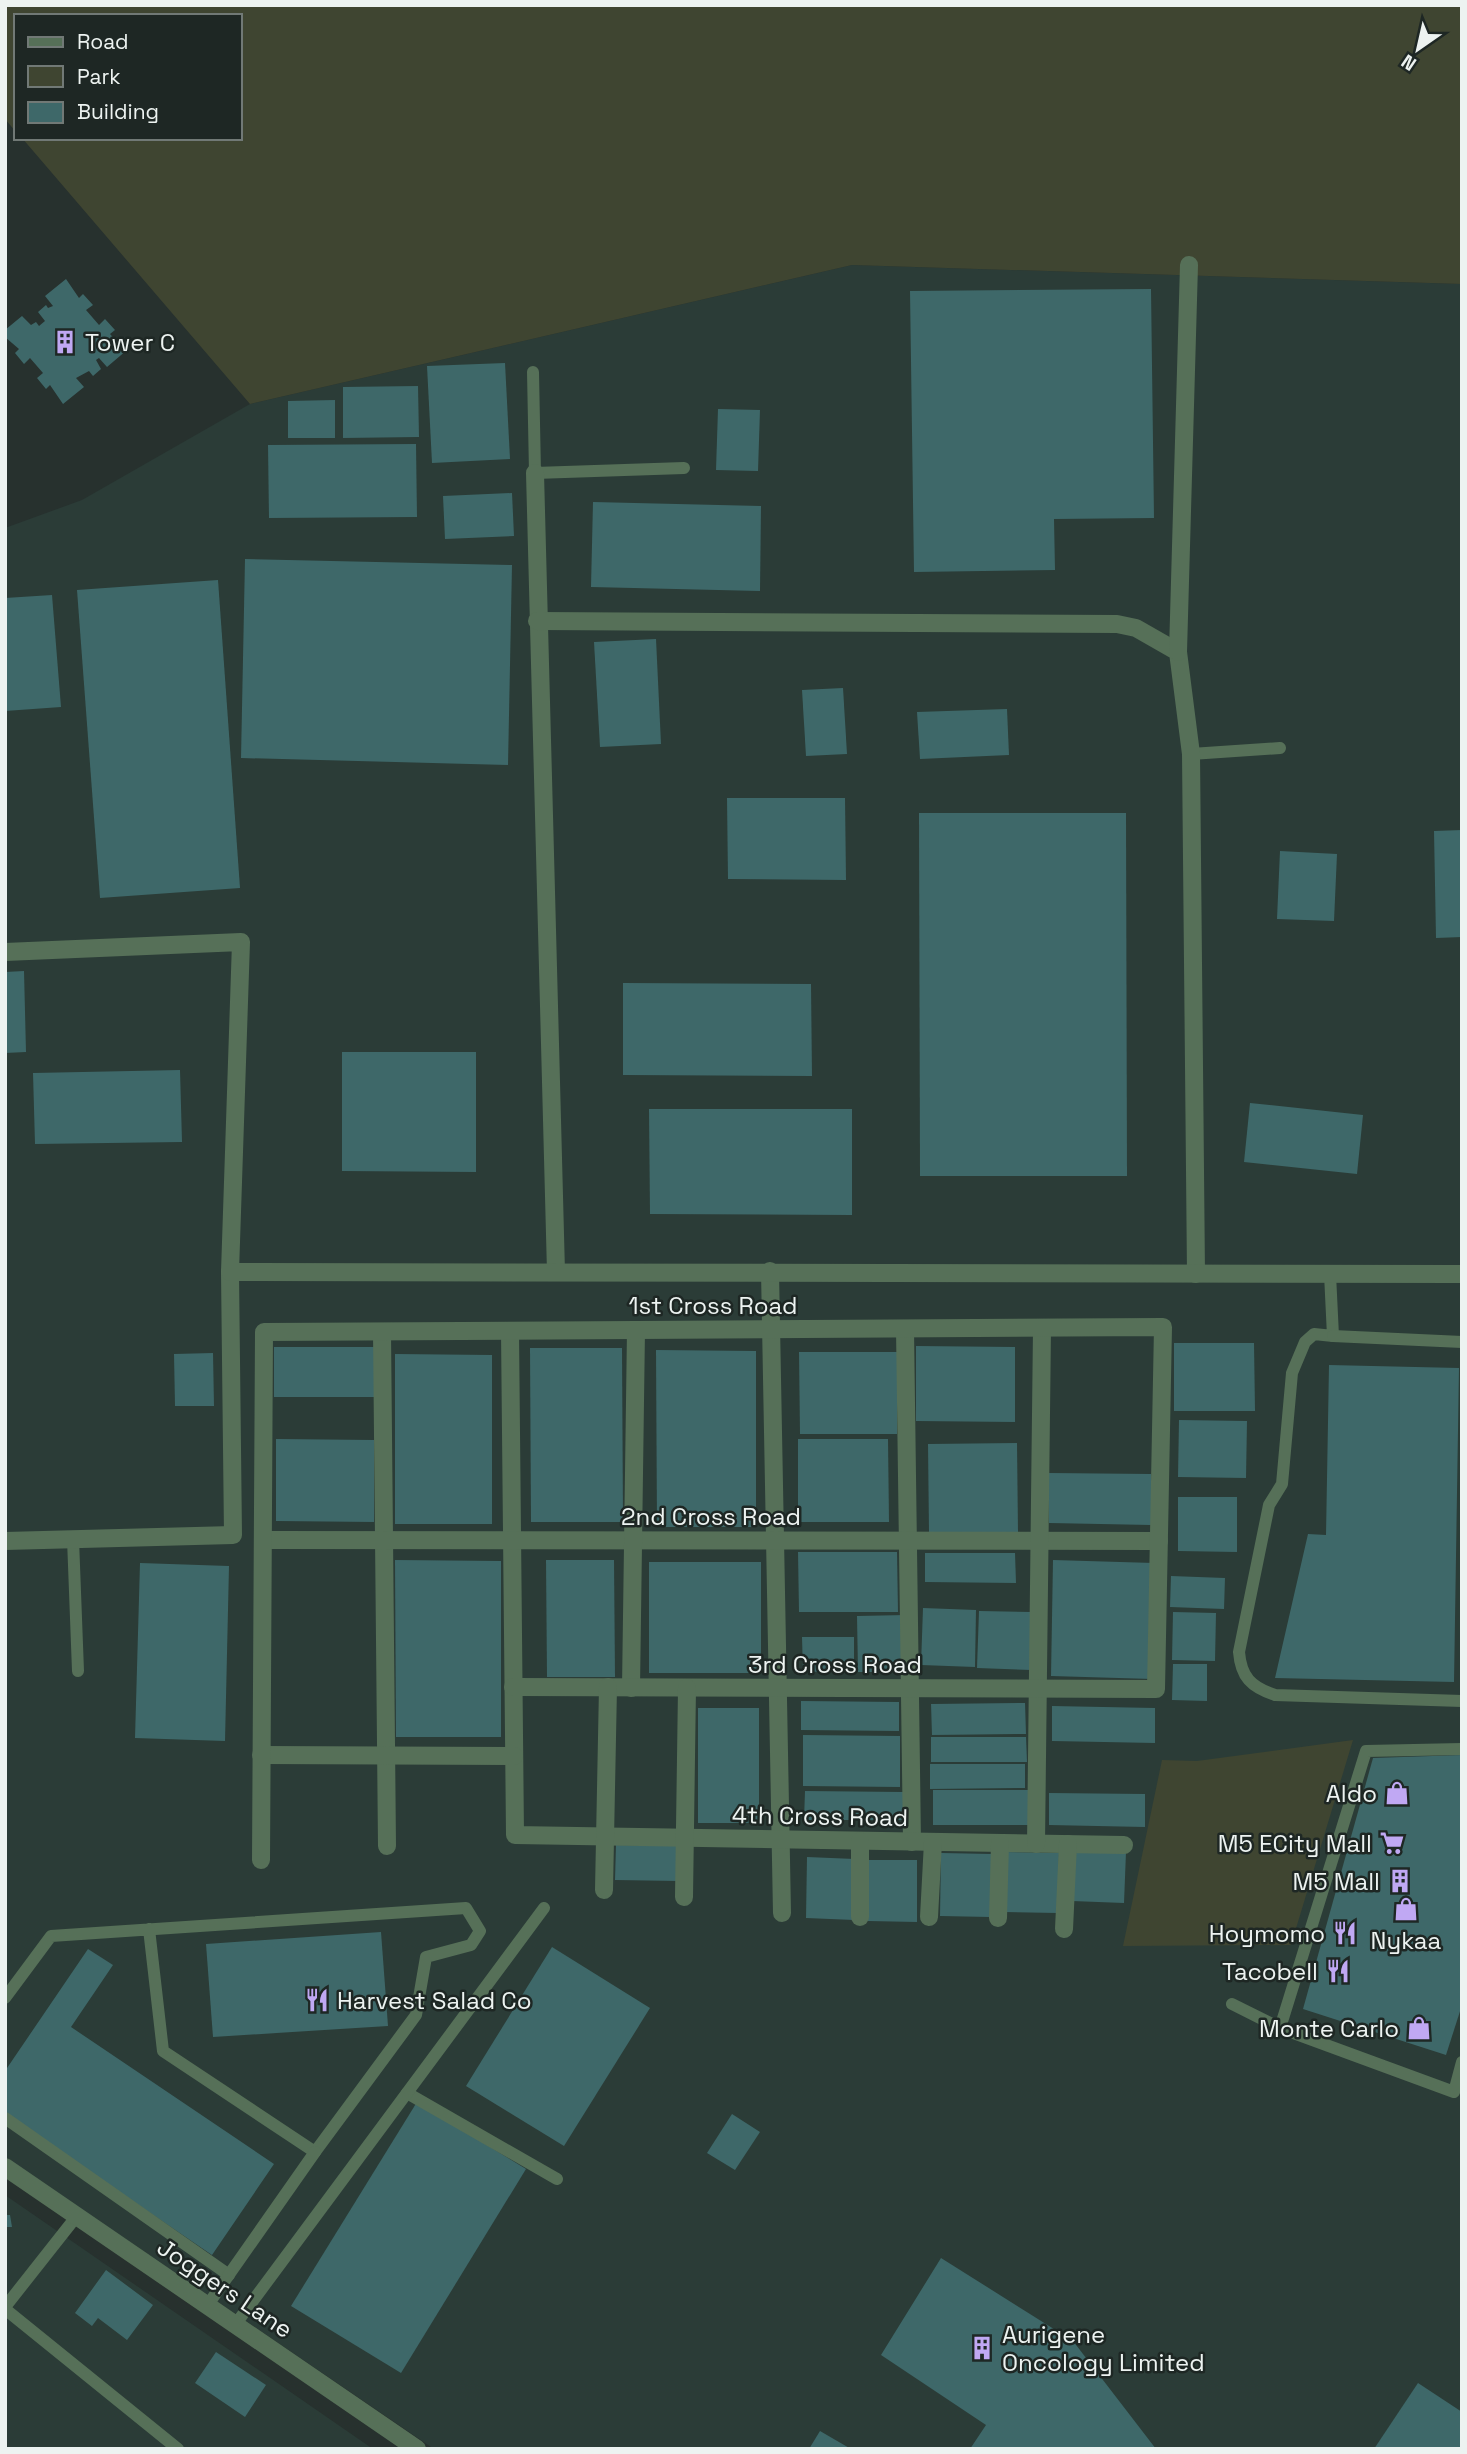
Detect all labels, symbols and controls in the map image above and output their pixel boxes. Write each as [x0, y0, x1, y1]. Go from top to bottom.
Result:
legend [14, 14, 242, 140]
north arrow [1383, 14, 1453, 84]
text: Road [77, 28, 129, 55]
text: N [1397, 49, 1421, 77]
text: Park [77, 63, 121, 90]
text: Building [77, 98, 159, 125]
place label: Tower C [85, 327, 175, 358]
building icon: Tower C [51, 328, 79, 356]
street label: 1st Cross Road [629, 1290, 797, 1321]
street label: 2nd Cross Road [621, 1501, 801, 1532]
street label: 3rd Cross Road [748, 1649, 922, 1680]
place label: Aldo [1326, 1778, 1377, 1809]
shop icon: Aldo [1383, 1779, 1411, 1807]
street label: 4th Cross Road [732, 1799, 908, 1833]
place label: M5 ECity Mall [1218, 1828, 1372, 1859]
supermarket icon: M5 ECity Mall [1378, 1829, 1406, 1857]
place label: M5 Mall [1292, 1866, 1380, 1897]
building icon: M5 Mall [1386, 1867, 1414, 1895]
shop icon: Nykaa [1392, 1895, 1420, 1923]
place label: Hoymomo [1209, 1918, 1325, 1949]
restaurant icon: Hoymomo [1331, 1919, 1359, 1947]
place label: Nykaa [1371, 1925, 1442, 1956]
place label: Tacobell [1222, 1956, 1318, 1987]
restaurant icon: Tacobell [1324, 1957, 1352, 1985]
place label: Harvest Salad Co [337, 1985, 532, 2016]
restaurant icon: Harvest Salad Co [303, 1986, 331, 2014]
place label: Monte Carlo [1259, 2013, 1399, 2044]
shop icon: Monte Carlo [1405, 2014, 1433, 2042]
street label: Joggers Lane [151, 2231, 299, 2345]
place label: Aurigene Oncology Limited [1002, 2319, 1205, 2378]
building icon: Aurigene Oncology Limited [968, 2334, 996, 2362]

